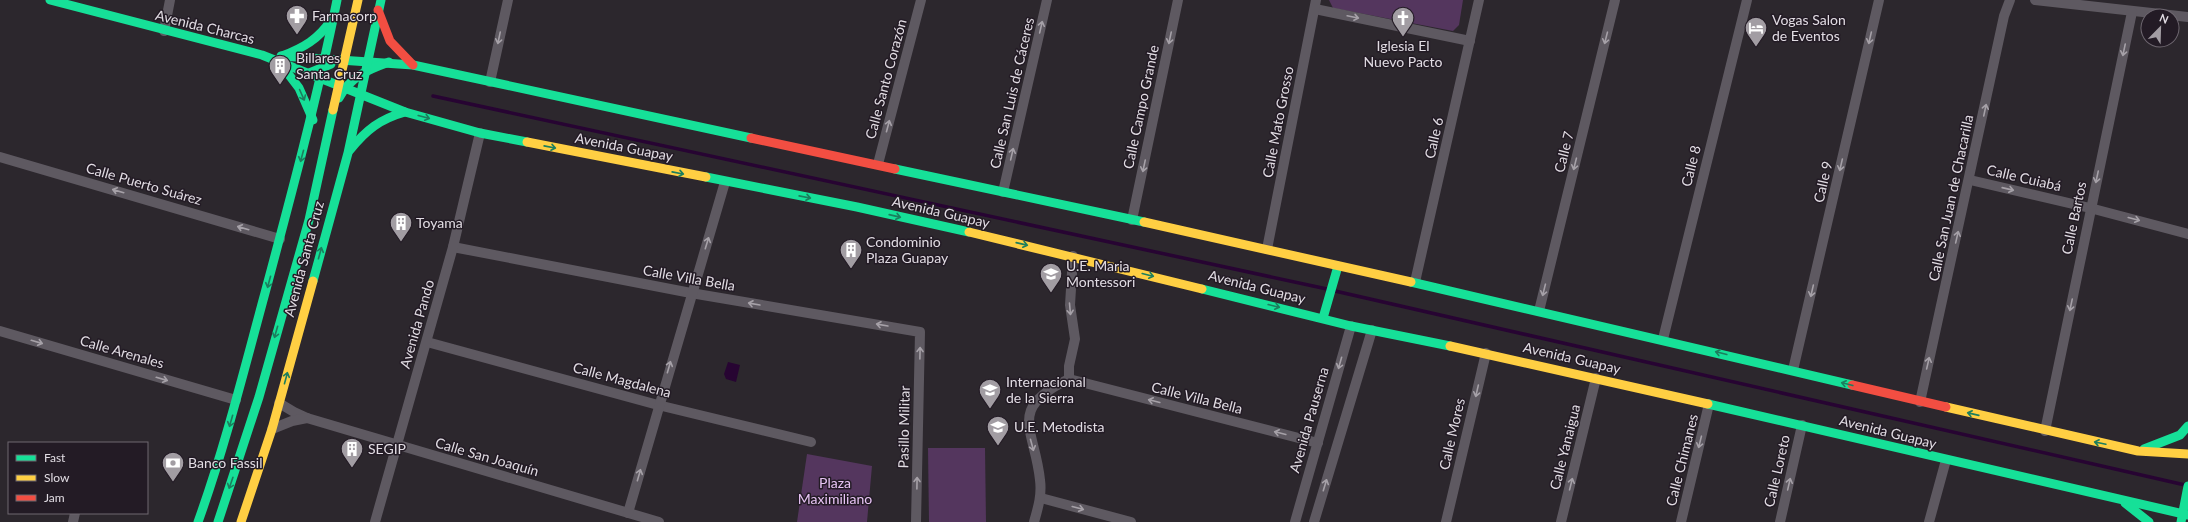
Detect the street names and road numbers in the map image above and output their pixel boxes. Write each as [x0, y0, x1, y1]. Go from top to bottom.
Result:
street label: Avenida Charcas [154, 6, 256, 47]
street label: Calle San Luis de Cáceres [986, 16, 1037, 170]
street label: Calle Santo Corazón [861, 17, 910, 141]
street label: Calle Campo Grande [1119, 43, 1162, 170]
street label: Calle Mato Grosso [1258, 65, 1297, 179]
street label: Calle San Juan de Chacarilla [1925, 113, 1976, 283]
street label: Calle 6 [1421, 116, 1447, 160]
street label: Avenida Guapay [574, 129, 675, 165]
street label: Calle 7 [1550, 129, 1577, 174]
street label: Calle 8 [1677, 143, 1704, 188]
street label: Calle Puerto Suárez [84, 159, 204, 208]
street label: Calle 9 [1810, 160, 1836, 204]
street label: Calle Cuiabá [1985, 161, 2063, 194]
street label: Calle Bartos [2058, 180, 2090, 256]
street label: Avenida Guapay [891, 192, 992, 231]
street label: Avenida Santa Cruz [280, 199, 327, 319]
street label: Calle Villa Bella [642, 261, 737, 294]
street label: Avenida Guapay [1207, 266, 1308, 307]
street label: Avenida Pando [396, 277, 437, 370]
street label: Calle Arenales [78, 331, 166, 372]
street label: Avenida Guapay [1522, 338, 1623, 377]
street label: Calle Magdalena [571, 358, 673, 401]
street label: Avenida Pauserna [1285, 365, 1332, 475]
street label: Calle Villa Bella [1150, 378, 1244, 417]
street label: Pasillo Militar [894, 386, 913, 468]
street label: Calle Mores [1435, 396, 1468, 471]
street label: Calle Yanaigua [1546, 402, 1583, 491]
street label: Avenida Guapay [1838, 411, 1939, 452]
street label: Calle Chimanes [1662, 412, 1701, 508]
street label: Calle Loreto [1760, 433, 1793, 509]
street label: Calle San Joaquín [434, 434, 541, 479]

